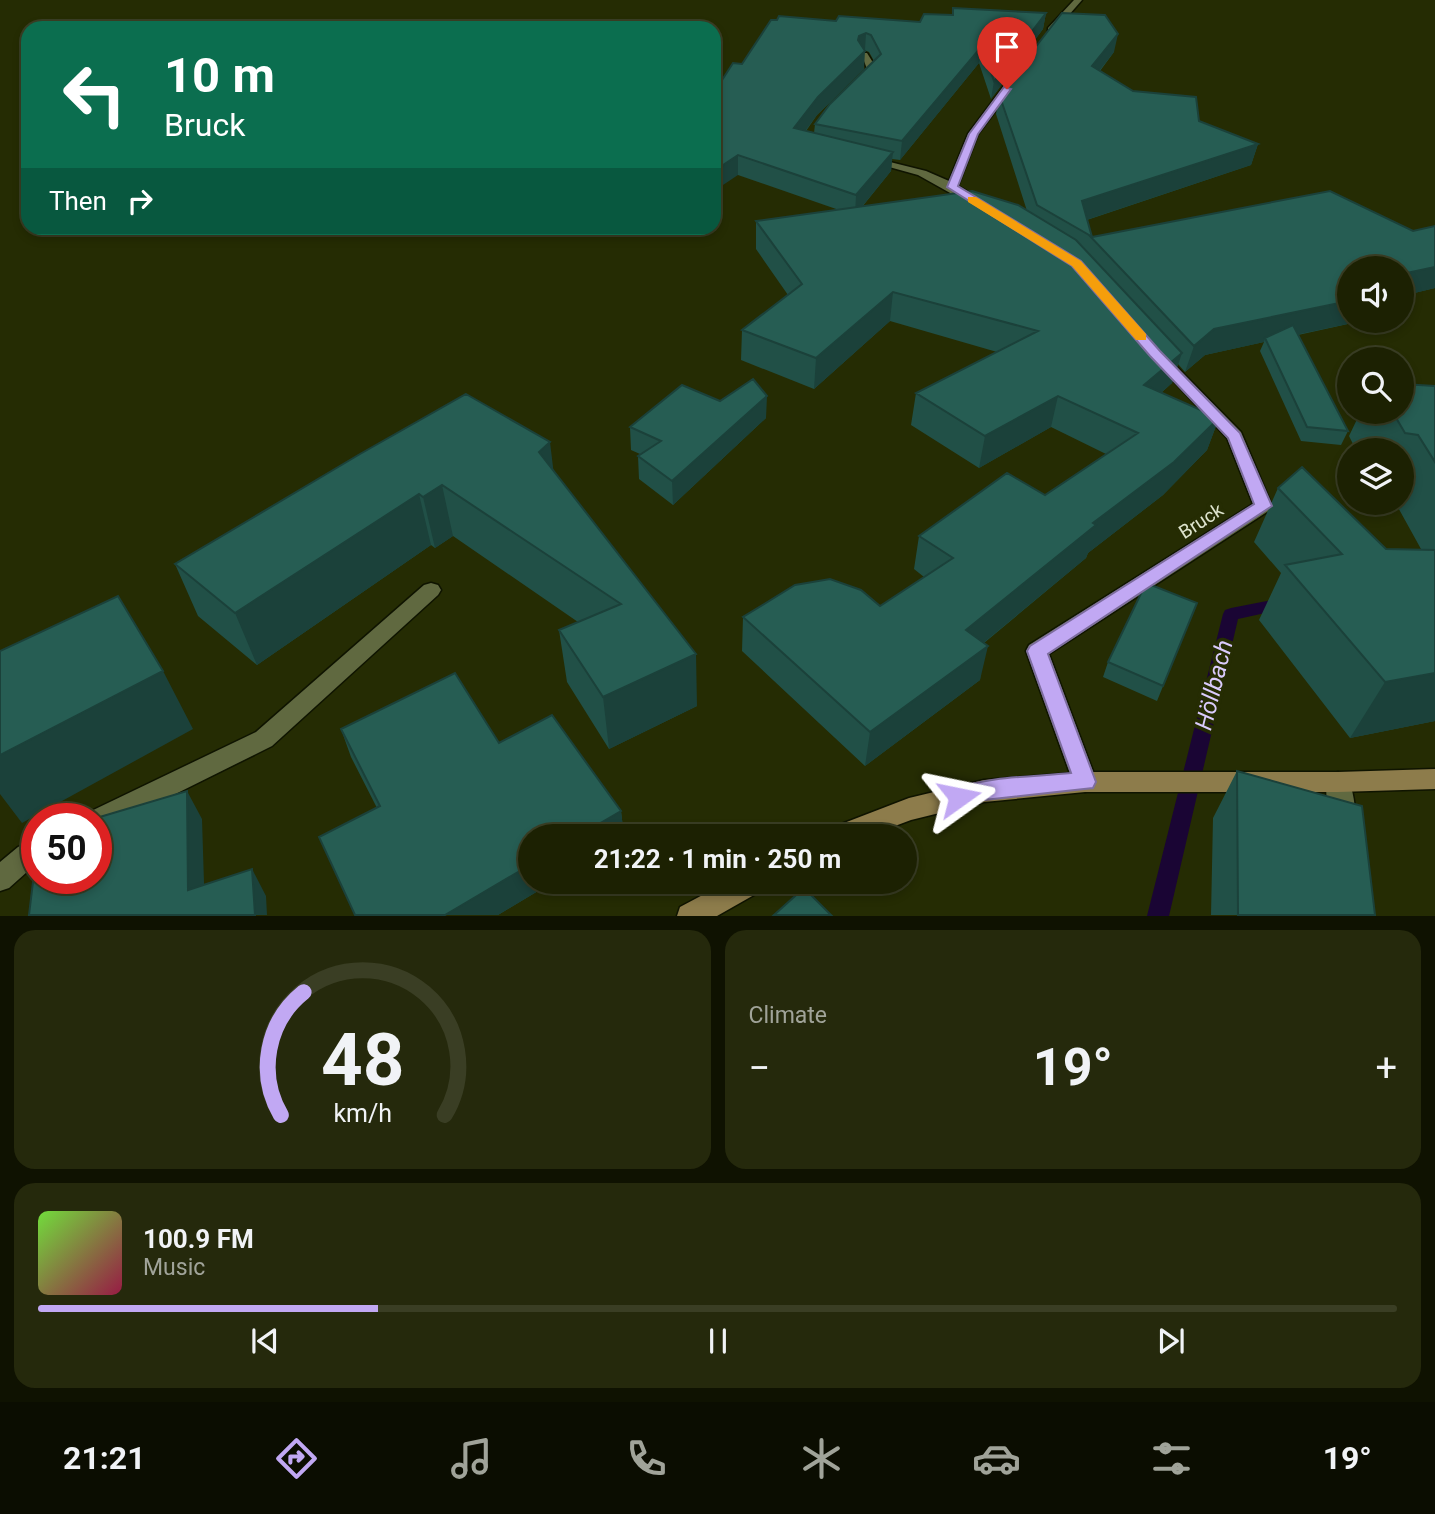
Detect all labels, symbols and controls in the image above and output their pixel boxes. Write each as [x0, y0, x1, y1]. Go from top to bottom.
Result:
pin [977, 17, 1037, 89]
icon: arrive [988, 28, 1026, 66]
text: 10 m [164, 47, 275, 104]
icon: left [49, 49, 140, 140]
text: Bruck [164, 106, 245, 144]
icon: right [121, 182, 159, 220]
text: Then [49, 186, 107, 216]
map controls [1337, 256, 1414, 515]
button: sound [1337, 256, 1414, 333]
button: search [1337, 347, 1414, 424]
button: layers [1337, 438, 1414, 515]
street label: Bruck [1174, 498, 1228, 544]
water label: Höllbach [1189, 637, 1239, 733]
position arrow [922, 760, 996, 834]
speed limit sign: 50 [21, 803, 112, 894]
text: 21:22 · 1 min · 250 m [594, 844, 841, 874]
text: Climate [749, 1002, 827, 1029]
text: 48 [320, 1018, 404, 1104]
text: 19° [1033, 1037, 1113, 1098]
text: − [749, 1046, 770, 1090]
text: + [1375, 1046, 1397, 1090]
text: km/h [333, 1099, 392, 1128]
text: 100.9 FM [143, 1224, 254, 1254]
text: Music [143, 1254, 205, 1281]
icon: previous [246, 1322, 284, 1360]
icon: pause [699, 1322, 737, 1360]
icon: next [1152, 1322, 1190, 1360]
icon: directions [272, 1434, 321, 1483]
icon: music [447, 1434, 496, 1483]
icon: phone [622, 1434, 671, 1483]
icon: climate [797, 1434, 846, 1483]
icon: car [972, 1434, 1021, 1483]
icon: filters [1147, 1434, 1196, 1483]
text: 21:21 [63, 1439, 146, 1477]
text: 19° [1323, 1439, 1372, 1477]

